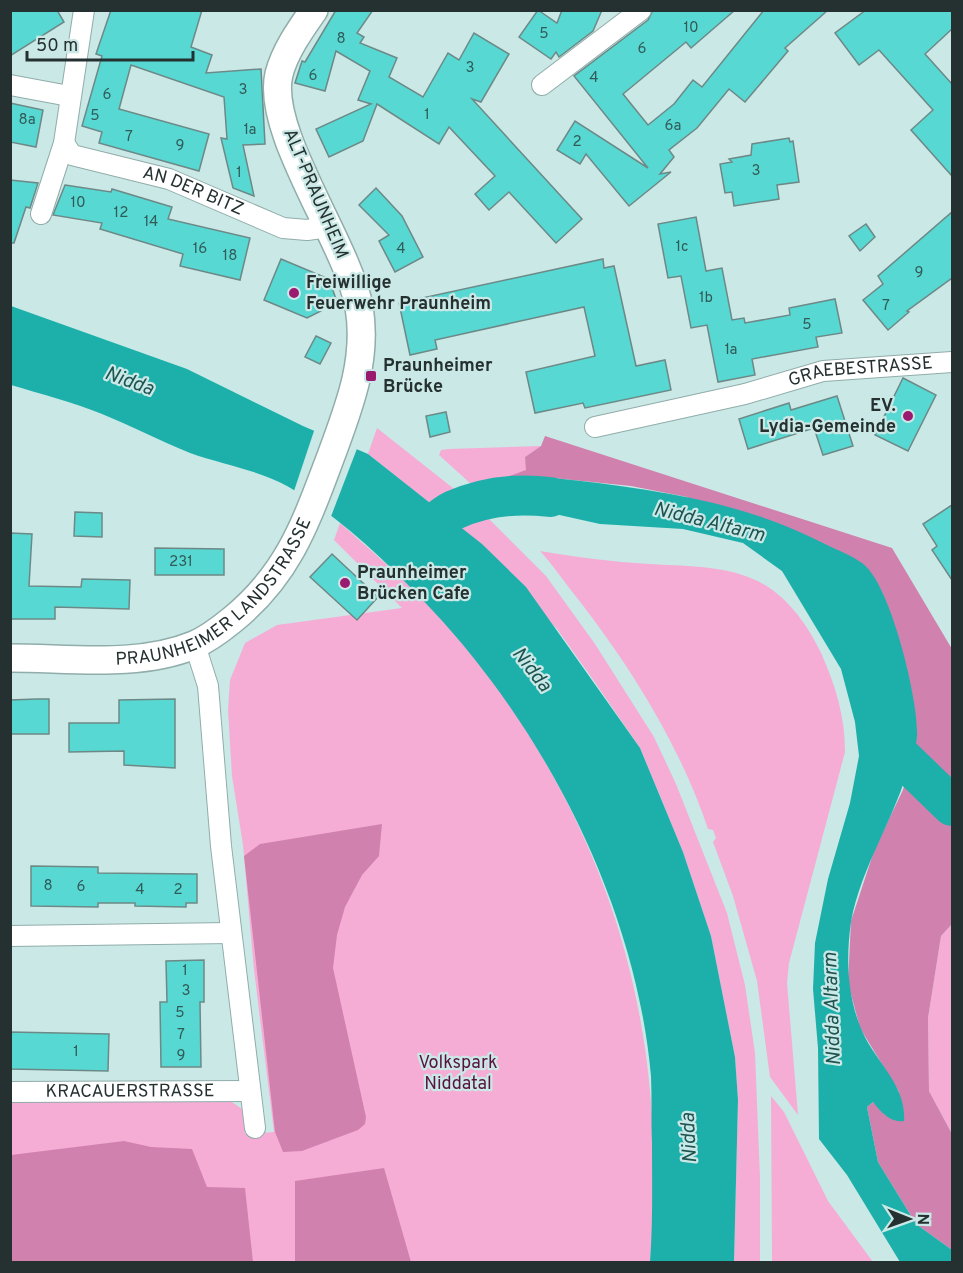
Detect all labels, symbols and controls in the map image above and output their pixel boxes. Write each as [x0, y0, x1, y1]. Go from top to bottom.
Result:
house number: 10 [683, 19, 699, 38]
scale bar [27, 24, 194, 62]
house number: 5 [539, 25, 549, 44]
house number: 8 [336, 30, 346, 49]
text: 50 m [36, 35, 78, 58]
house number: 6 [638, 40, 647, 59]
house number: 3 [465, 59, 475, 78]
house number: 6 [309, 67, 318, 86]
house number: 4 [589, 69, 599, 88]
house number: 3 [238, 81, 248, 100]
house number: 6 [103, 86, 112, 105]
house number: 1 [424, 106, 430, 125]
house number: 5 [90, 107, 100, 126]
house number: 8a [18, 111, 36, 130]
house number: 6a [665, 117, 681, 136]
house number: 1a [243, 121, 257, 140]
street label: ALT-PRAUNHEIM [277, 125, 353, 263]
house number: 7 [125, 128, 133, 147]
house number: 2 [572, 133, 582, 152]
house number: 9 [176, 137, 184, 156]
street label: AN DER BITZ [140, 161, 247, 221]
house number: 3 [751, 162, 761, 181]
house number: 1 [236, 164, 242, 183]
house number: 10 [70, 194, 86, 213]
house number: 12 [114, 204, 128, 223]
house number: 14 [144, 213, 158, 232]
house number: 1c [675, 238, 689, 257]
house number: 16 [193, 240, 207, 259]
house number: 4 [396, 240, 406, 259]
house number: 18 [223, 247, 237, 266]
house number: 9 [915, 264, 923, 283]
place label: Freiwillige Feuerwehr Praunheim [306, 272, 491, 316]
marker: Freiwillige Feuerwehr Praunheim [287, 286, 301, 300]
house number: 1b [699, 289, 713, 308]
house number: 7 [882, 297, 890, 316]
house number: 5 [802, 316, 812, 335]
house number: 1a [724, 341, 738, 360]
street label: GRAEBESTRASSE [786, 352, 933, 392]
place label: Praunheimer Brücke [383, 355, 493, 399]
water label: Nidda [101, 361, 158, 403]
marker: Praunheimer Brücke [364, 369, 378, 383]
place label: EV. Lydia-Gemeinde [759, 395, 896, 439]
marker: EV. Lydia-Gemeinde [901, 409, 915, 423]
water label: Nidda Altarm [651, 497, 768, 549]
street label: PRAUNHEIMER LANDSTRASSE [115, 514, 317, 671]
house number: 231 [169, 553, 193, 572]
place label: Praunheimer Brücken Cafe [357, 562, 470, 606]
marker: Praunheimer Brücken Cafe [338, 576, 352, 590]
water label: Nidda [505, 642, 557, 698]
house number: 8 [43, 877, 53, 896]
house number: 6 [77, 878, 86, 897]
house number: 4 [135, 881, 145, 900]
house number: 2 [173, 881, 183, 900]
water label: Nidda Altarm [818, 951, 848, 1066]
house number: 1 [182, 962, 188, 981]
house number: 3 [181, 982, 191, 1001]
house number: 5 [175, 1004, 185, 1023]
house number: 7 [177, 1026, 185, 1045]
house number: 1 [73, 1043, 79, 1062]
house number: 9 [177, 1047, 185, 1066]
park label: Volkspark Niddatal [418, 1052, 498, 1096]
street label: KRACAUERSTRASSE [45, 1080, 215, 1103]
water label: Nidda [676, 1111, 704, 1164]
north arrow [879, 1189, 939, 1249]
text: N [912, 1213, 932, 1225]

